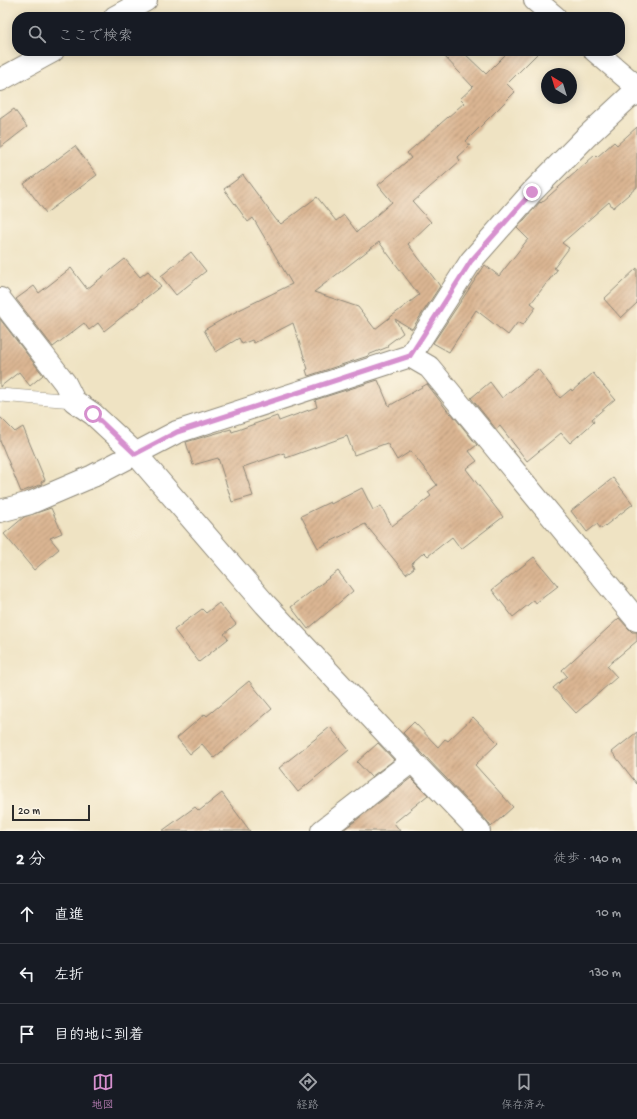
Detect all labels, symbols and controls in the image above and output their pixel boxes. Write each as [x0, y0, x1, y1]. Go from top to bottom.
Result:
search box [12, 12, 625, 56]
icon: search [26, 23, 48, 45]
text: ここで検索 [58, 28, 133, 46]
north arrow [541, 68, 577, 104]
route end [523, 183, 541, 201]
route start [84, 405, 102, 423]
scale bar [12, 803, 90, 822]
text: 20 m [18, 806, 40, 818]
text: 2 分 [16, 851, 45, 871]
text: 徒歩 · 140 m [554, 852, 621, 867]
icon: ahead [16, 903, 38, 925]
text: 10 m [596, 906, 621, 921]
text: 直進 [54, 907, 84, 925]
icon: left [16, 963, 38, 985]
text: 130 m [589, 966, 621, 981]
text: 左折 [54, 967, 84, 985]
icon: arrive [16, 1023, 38, 1045]
text: 目的地に到着 [54, 1027, 144, 1045]
tab: 地図 [92, 1071, 114, 1112]
tab: 経路 [297, 1071, 319, 1112]
tab: 保存済み [502, 1071, 546, 1112]

